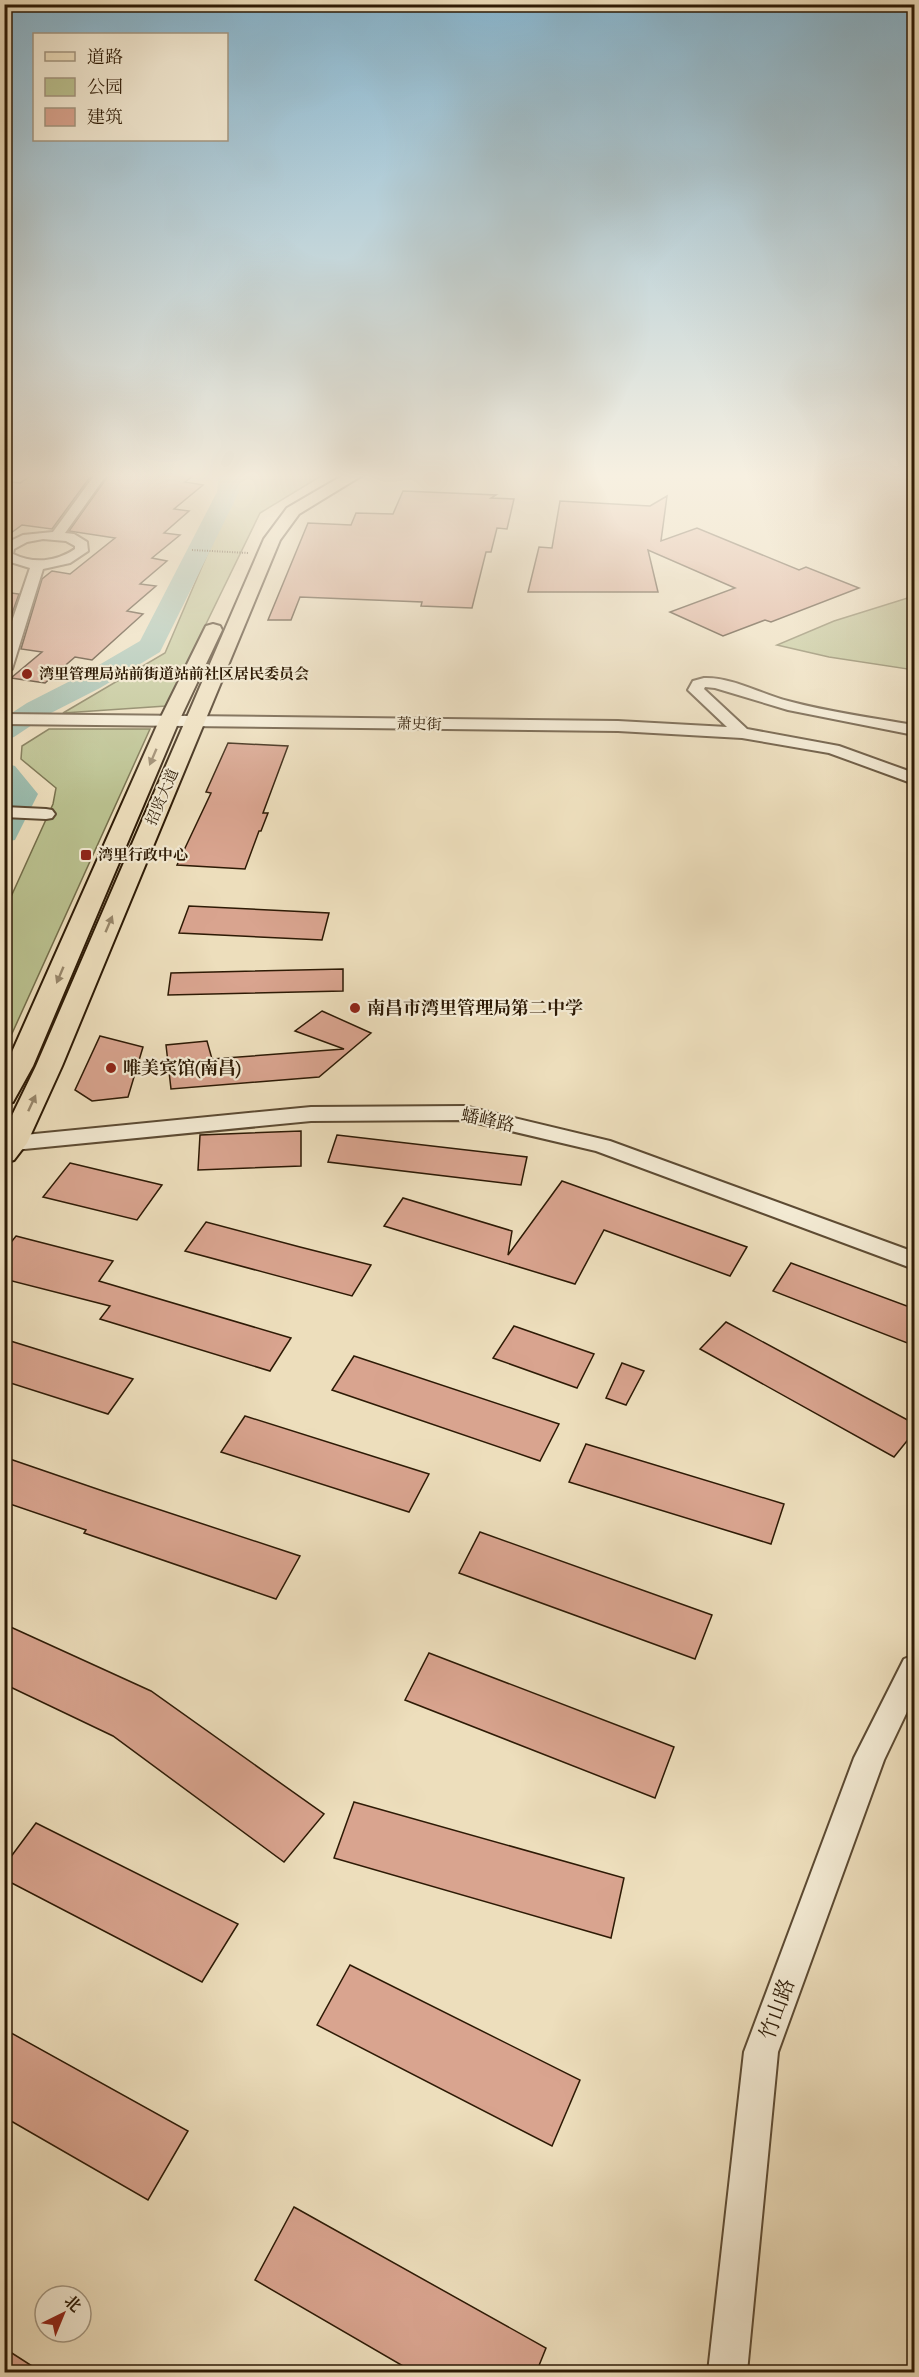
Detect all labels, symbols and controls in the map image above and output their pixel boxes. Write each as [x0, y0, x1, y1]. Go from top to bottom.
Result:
legend [33, 33, 228, 141]
text: 道路 [87, 47, 123, 68]
text: 公园 [87, 77, 123, 98]
text: 建筑 [87, 107, 123, 128]
place label: 湾里管理局站前街道站前社区居民委员会 [39, 665, 309, 683]
marker: 湾里管理局站前街道站前社区居民委员会 [20, 667, 34, 681]
street label: 萧史街 [396, 715, 442, 733]
one-way arrow [148, 749, 158, 767]
street label: 招贤大道 [142, 766, 182, 828]
place label: 湾里行政中心 [98, 846, 188, 864]
marker: 湾里行政中心 [79, 848, 93, 862]
one-way arrow [104, 914, 114, 932]
one-way arrow [54, 966, 64, 984]
place label: 南昌市湾里管理局第二中学 [367, 998, 583, 1019]
marker: 南昌市湾里管理局第二中学 [348, 1001, 362, 1015]
place label: 唯美宾馆(南昌) [123, 1058, 241, 1079]
marker: 唯美宾馆(南昌) [104, 1061, 118, 1075]
one-way arrow [27, 1094, 36, 1111]
street label: 蟠峰路 [459, 1105, 516, 1136]
street label: 竹山路 [755, 1975, 799, 2043]
north arrow [33, 2284, 93, 2344]
text: 北 [61, 2291, 85, 2316]

